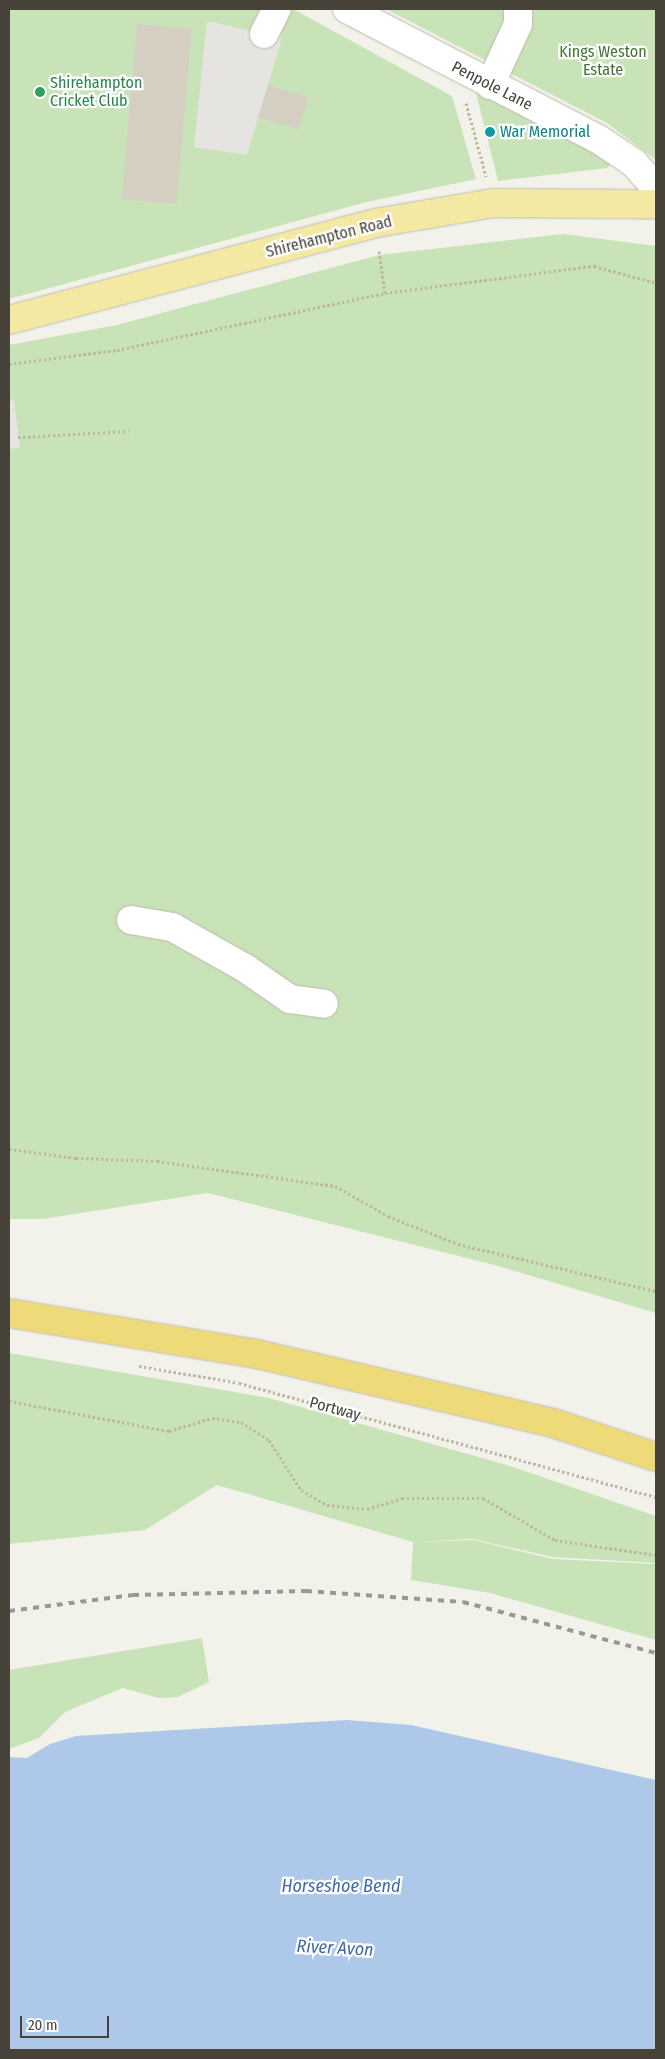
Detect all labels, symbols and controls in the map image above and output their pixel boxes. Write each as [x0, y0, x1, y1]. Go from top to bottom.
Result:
park label: Kings Weston Estate [559, 42, 647, 80]
street label: Penpole Lane [448, 57, 536, 115]
place label: Shirehampton Cricket Club [50, 73, 142, 111]
marker: Shirehampton Cricket Club [34, 86, 46, 98]
place label: War Memorial [500, 122, 590, 142]
marker: War Memorial [484, 126, 496, 138]
street label: Shirehampton Road [264, 212, 394, 262]
street label: Portway [307, 1393, 363, 1425]
water label: Horseshoe Bend [282, 1875, 400, 1897]
water label: River Avon [296, 1935, 374, 1961]
scale bar [22, 2006, 111, 2038]
text: 20 m [28, 2016, 58, 2034]

